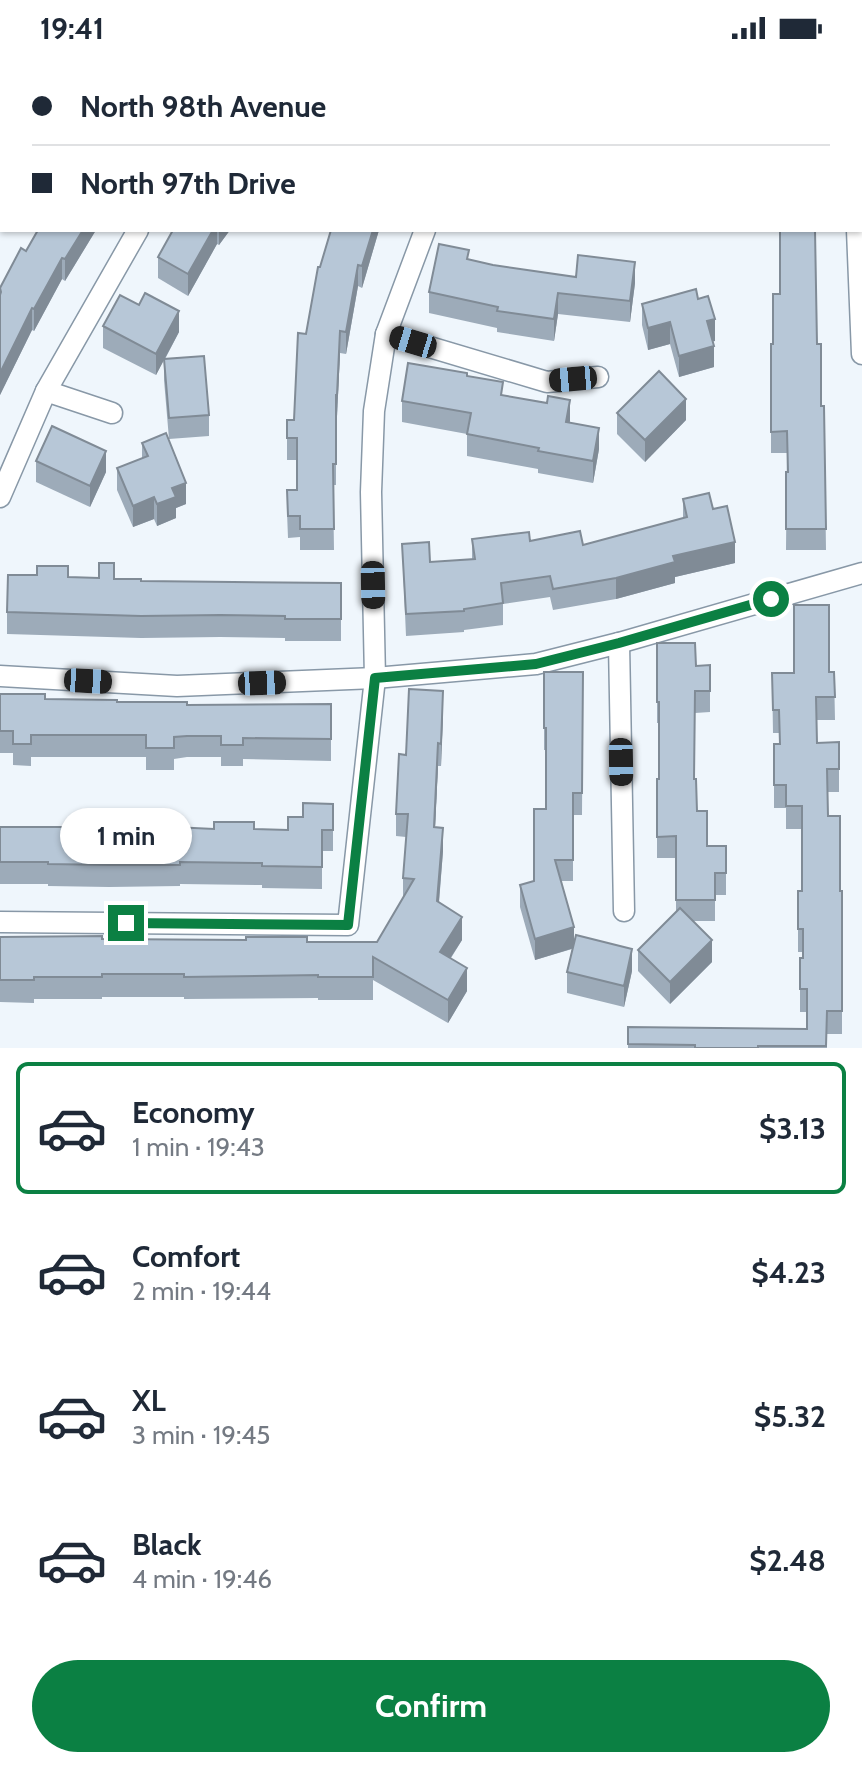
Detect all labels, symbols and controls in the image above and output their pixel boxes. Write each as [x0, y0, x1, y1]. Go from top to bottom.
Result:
text: 19:41 [40, 10, 104, 47]
text: North 98th Avenue [80, 88, 326, 125]
text: North 97th Drive [80, 165, 296, 202]
car [387, 324, 439, 360]
car [548, 365, 598, 393]
car [361, 561, 385, 609]
route start [753, 581, 789, 617]
car [63, 668, 113, 694]
car [238, 670, 286, 696]
car [609, 738, 633, 786]
callout: 1 min [60, 807, 192, 863]
text: 1 min [97, 820, 155, 852]
route end [108, 905, 144, 941]
icon: car [36, 1092, 108, 1164]
text: Economy [132, 1094, 255, 1131]
text: $3.13 [759, 1110, 826, 1147]
text: 1 min · 19:43 [132, 1131, 265, 1163]
icon: car [36, 1236, 108, 1308]
text: Comfort [132, 1238, 240, 1275]
text: $4.23 [751, 1254, 826, 1291]
text: 2 min · 19:44 [132, 1275, 271, 1307]
icon: car [36, 1380, 108, 1452]
text: XL [132, 1382, 166, 1419]
text: $5.32 [754, 1398, 826, 1435]
text: 3 min · 19:45 [132, 1419, 270, 1451]
icon: car [36, 1524, 108, 1596]
text: Black [132, 1526, 202, 1563]
text: $2.48 [749, 1542, 826, 1579]
text: 4 min · 19:46 [132, 1563, 272, 1595]
button: Confirm [32, 1660, 830, 1752]

